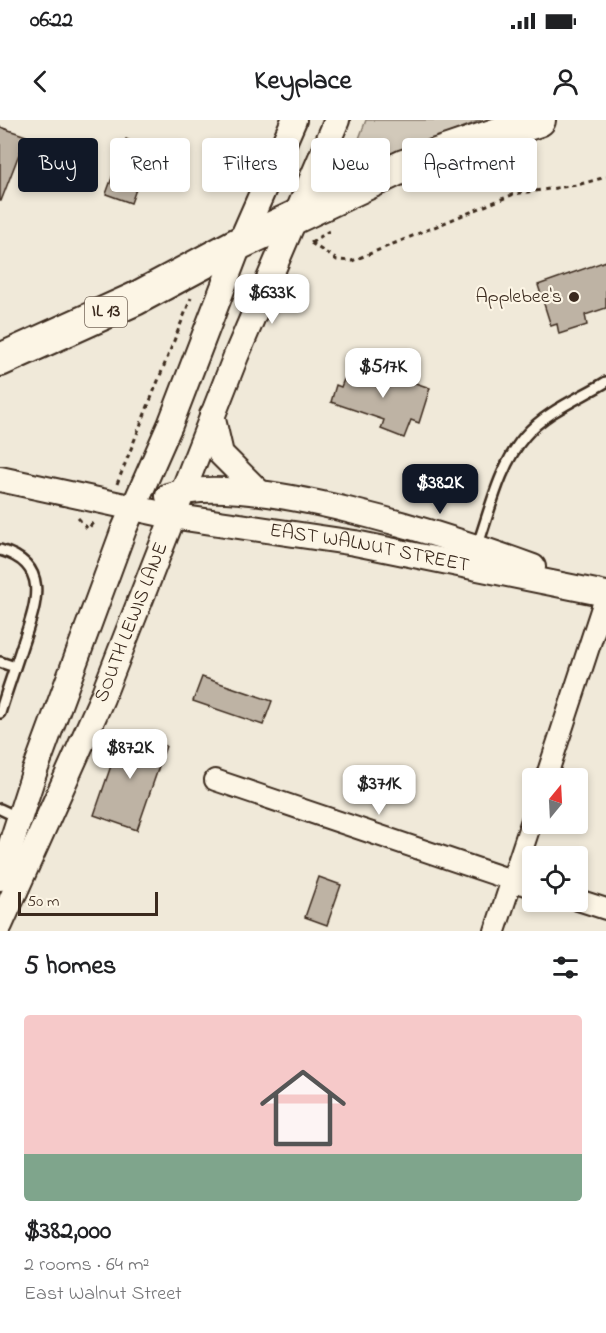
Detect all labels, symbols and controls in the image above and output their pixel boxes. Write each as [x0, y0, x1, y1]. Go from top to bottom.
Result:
text: 06:22 [30, 5, 73, 37]
text: Keyplace [254, 62, 352, 101]
icon: back [24, 65, 57, 98]
icon: person [549, 65, 582, 98]
chip: Buy [18, 138, 98, 192]
chip: Rent [110, 138, 190, 192]
chip: Filters [202, 138, 299, 192]
chip: New [311, 138, 390, 192]
chip: Apartment [402, 138, 537, 192]
pin: $633K [230, 274, 314, 325]
text: $633K [248, 279, 296, 308]
place label: Applebee's [475, 283, 562, 312]
marker: Applebee's [567, 290, 581, 304]
road number: IL 13 [85, 297, 127, 327]
pin: $517K [341, 348, 425, 399]
text: $517K [359, 353, 407, 382]
pin: $382K [398, 464, 482, 515]
text: $382K [416, 469, 464, 498]
street label: EAST WALNUT STREET [268, 516, 472, 580]
street label: SOUTH LEWIS LANE [87, 538, 176, 707]
pin: $872K [88, 729, 172, 780]
text: $872K [106, 734, 154, 763]
pin: $371K [337, 765, 421, 816]
north arrow [522, 768, 588, 834]
map controls [522, 768, 588, 912]
text: $371K [357, 770, 401, 799]
button: locate [522, 846, 588, 912]
scale bar [18, 889, 158, 916]
text: 50 m [27, 890, 59, 914]
text: 5 homes [24, 948, 116, 986]
icon: filters [549, 951, 582, 984]
icon: home [249, 1054, 357, 1162]
text: $382,000 [24, 1213, 111, 1251]
text: 2 rooms · 64 m² [24, 1251, 149, 1280]
text: East Walnut Street [24, 1280, 182, 1309]

